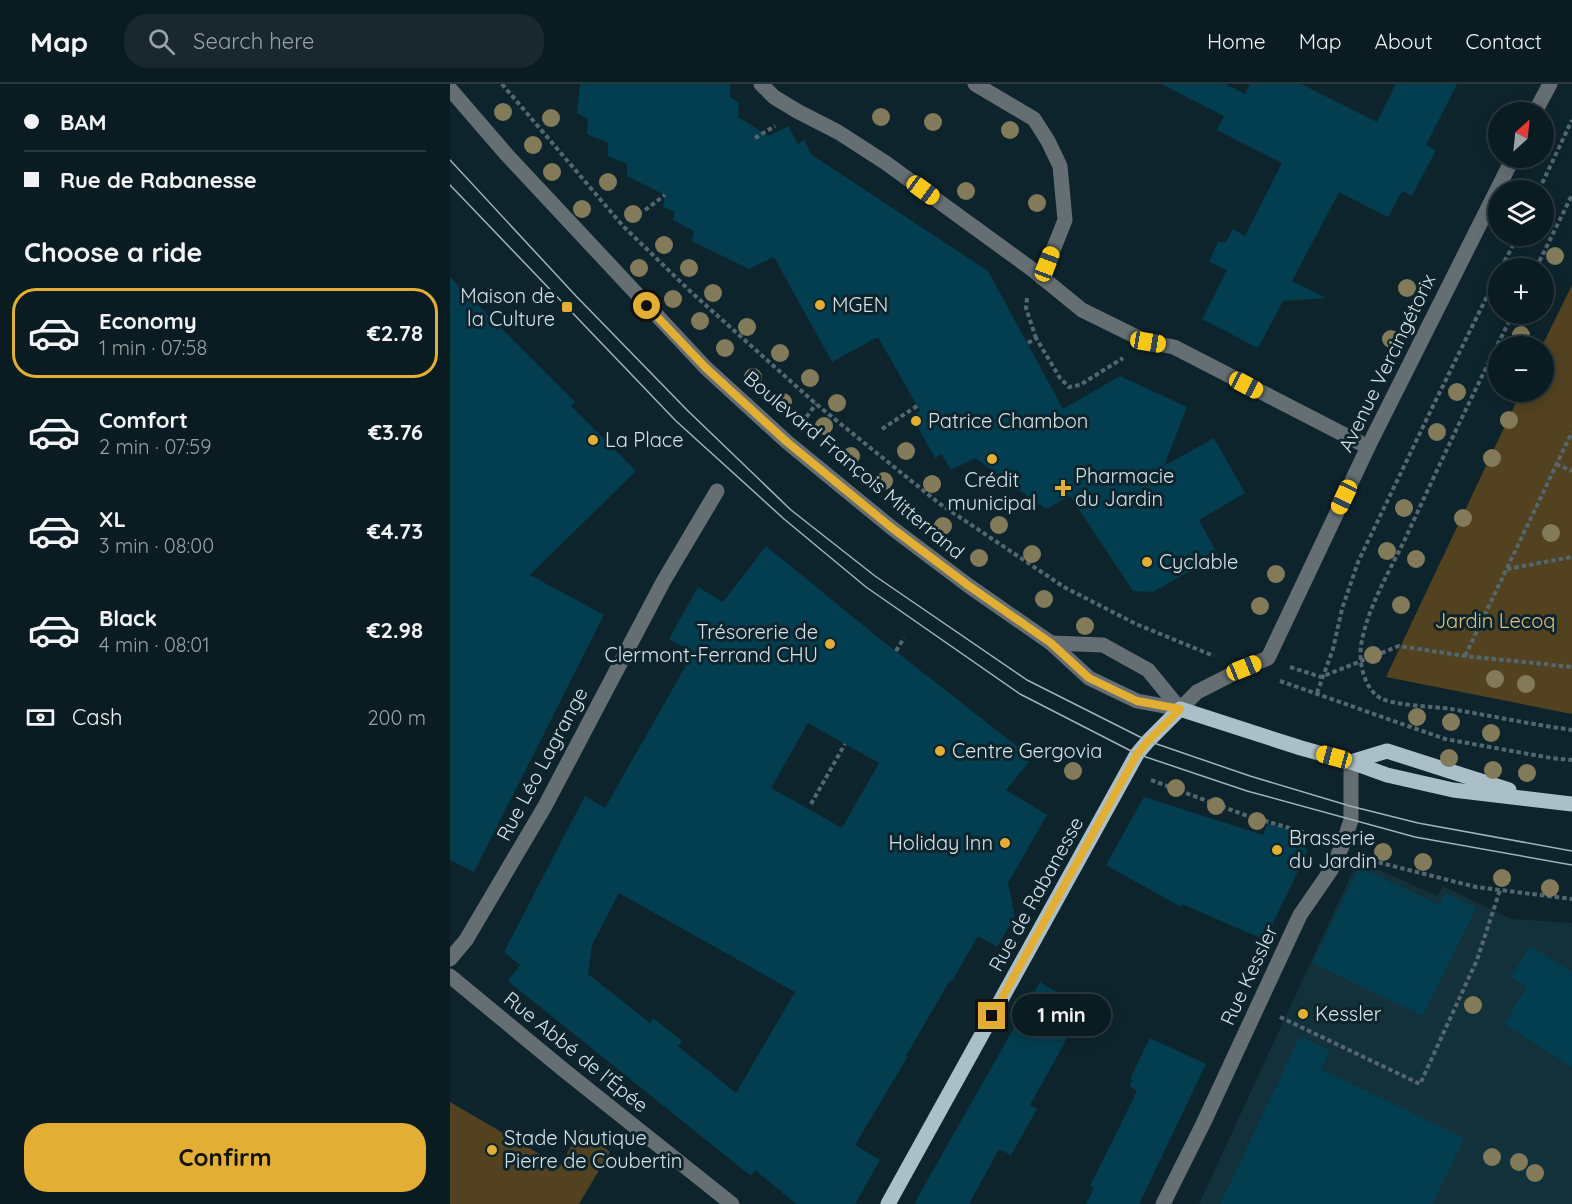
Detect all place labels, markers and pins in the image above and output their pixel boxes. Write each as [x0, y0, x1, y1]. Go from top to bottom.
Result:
place label: Maison de la Culture [460, 283, 555, 331]
place label: MGEN [832, 292, 888, 317]
marker: MGEN [813, 298, 827, 312]
marker: Maison de la Culture [560, 300, 574, 314]
place label: Patrice Chambon [928, 408, 1088, 433]
marker: Patrice Chambon [909, 414, 923, 428]
place label: La Place [605, 427, 684, 452]
marker: La Place [586, 433, 600, 447]
marker: Crédit municipal [985, 452, 999, 466]
place label: Pharmacie du Jardin [1075, 463, 1174, 511]
place label: Crédit municipal [948, 467, 1036, 515]
marker: Pharmacie du Jardin [1056, 481, 1070, 495]
place label: Cyclable [1159, 549, 1238, 574]
marker: Cyclable [1140, 555, 1154, 569]
place label: Trésorerie de Clermont-Ferrand CHU [605, 619, 818, 667]
marker: Trésorerie de Clermont-Ferrand CHU [823, 637, 837, 651]
place label: Centre Gergovia [952, 738, 1102, 763]
marker: Centre Gergovia [933, 744, 947, 758]
place label: Brasserie du Jardin [1289, 825, 1377, 873]
place label: Holiday Inn [888, 830, 993, 855]
marker: Holiday Inn [998, 836, 1012, 850]
marker: Brasserie du Jardin [1270, 843, 1284, 857]
place label: Kessler [1315, 1001, 1382, 1026]
marker: Kessler [1296, 1007, 1310, 1021]
place label: Stade Nautique Pierre de Coubertin [504, 1125, 682, 1173]
marker: Stade Nautique Pierre de Coubertin [485, 1143, 499, 1157]

